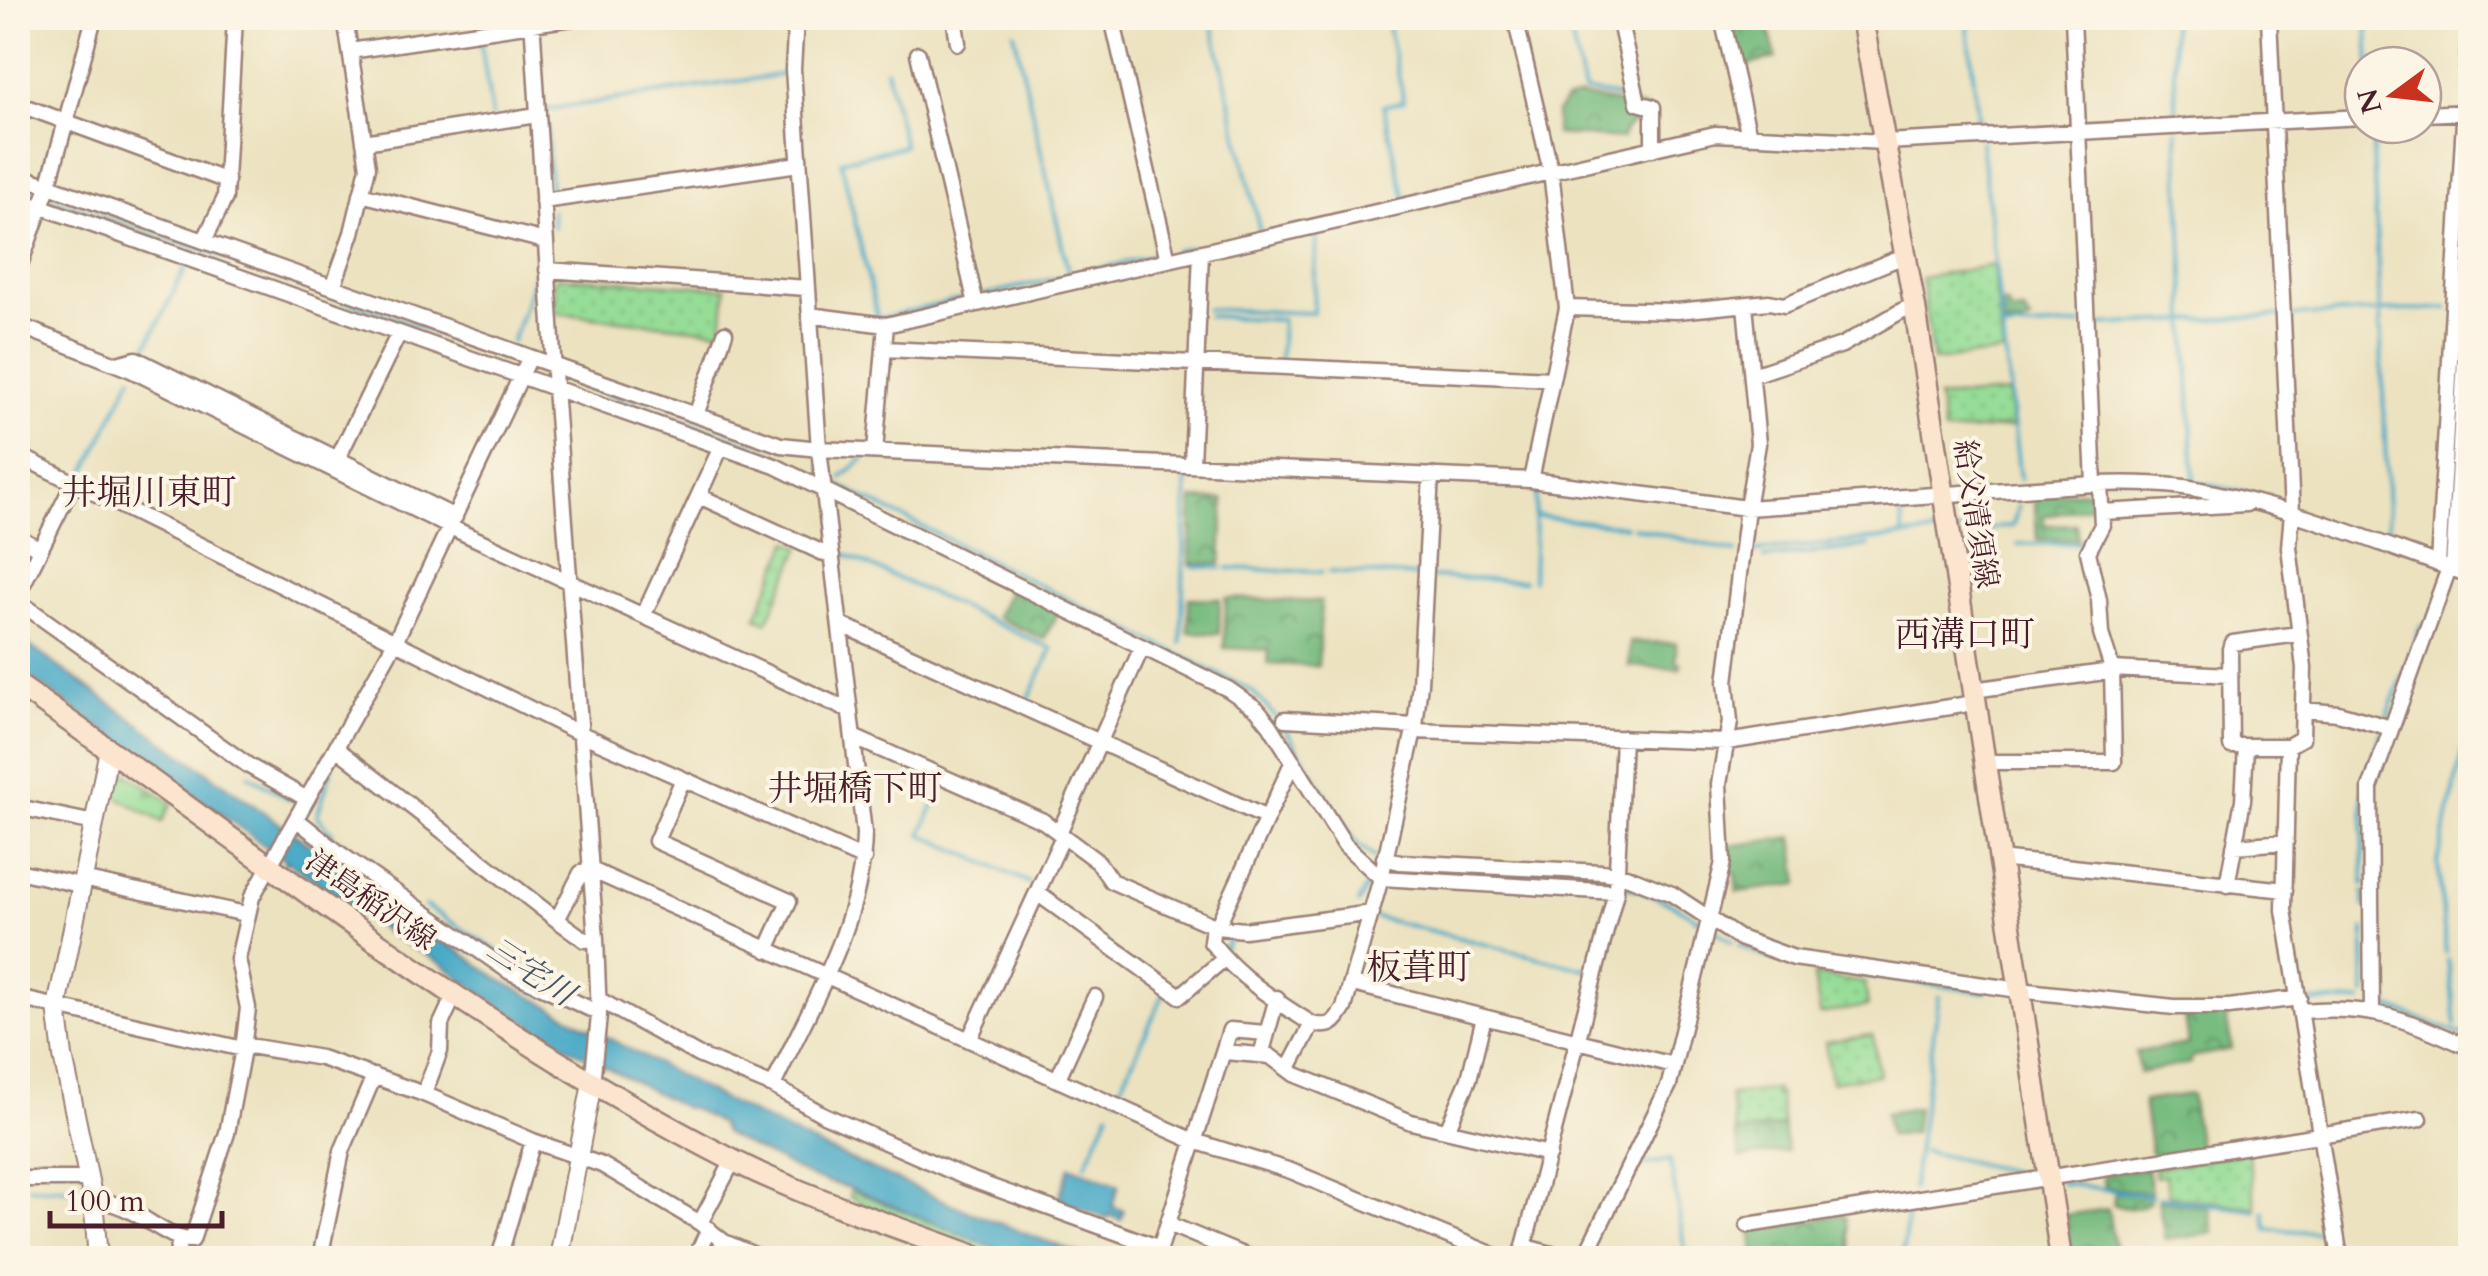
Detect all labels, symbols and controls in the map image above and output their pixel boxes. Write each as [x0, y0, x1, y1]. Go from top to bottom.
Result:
north arrow [2343, 45, 2443, 145]
text: N [2348, 85, 2391, 118]
street label: 給父清須線 [1944, 437, 2007, 591]
district label: 井堀川東町 [61, 469, 237, 517]
district label: 西溝口町 [1895, 611, 2035, 659]
district label: 井堀橋下町 [767, 765, 943, 813]
street label: 津島稲沢線 [298, 841, 444, 960]
water label: 三宅川 [478, 927, 585, 1018]
district label: 板葺町 [1366, 944, 1472, 992]
scale bar [50, 1166, 222, 1228]
text: 100 m [65, 1181, 145, 1222]

